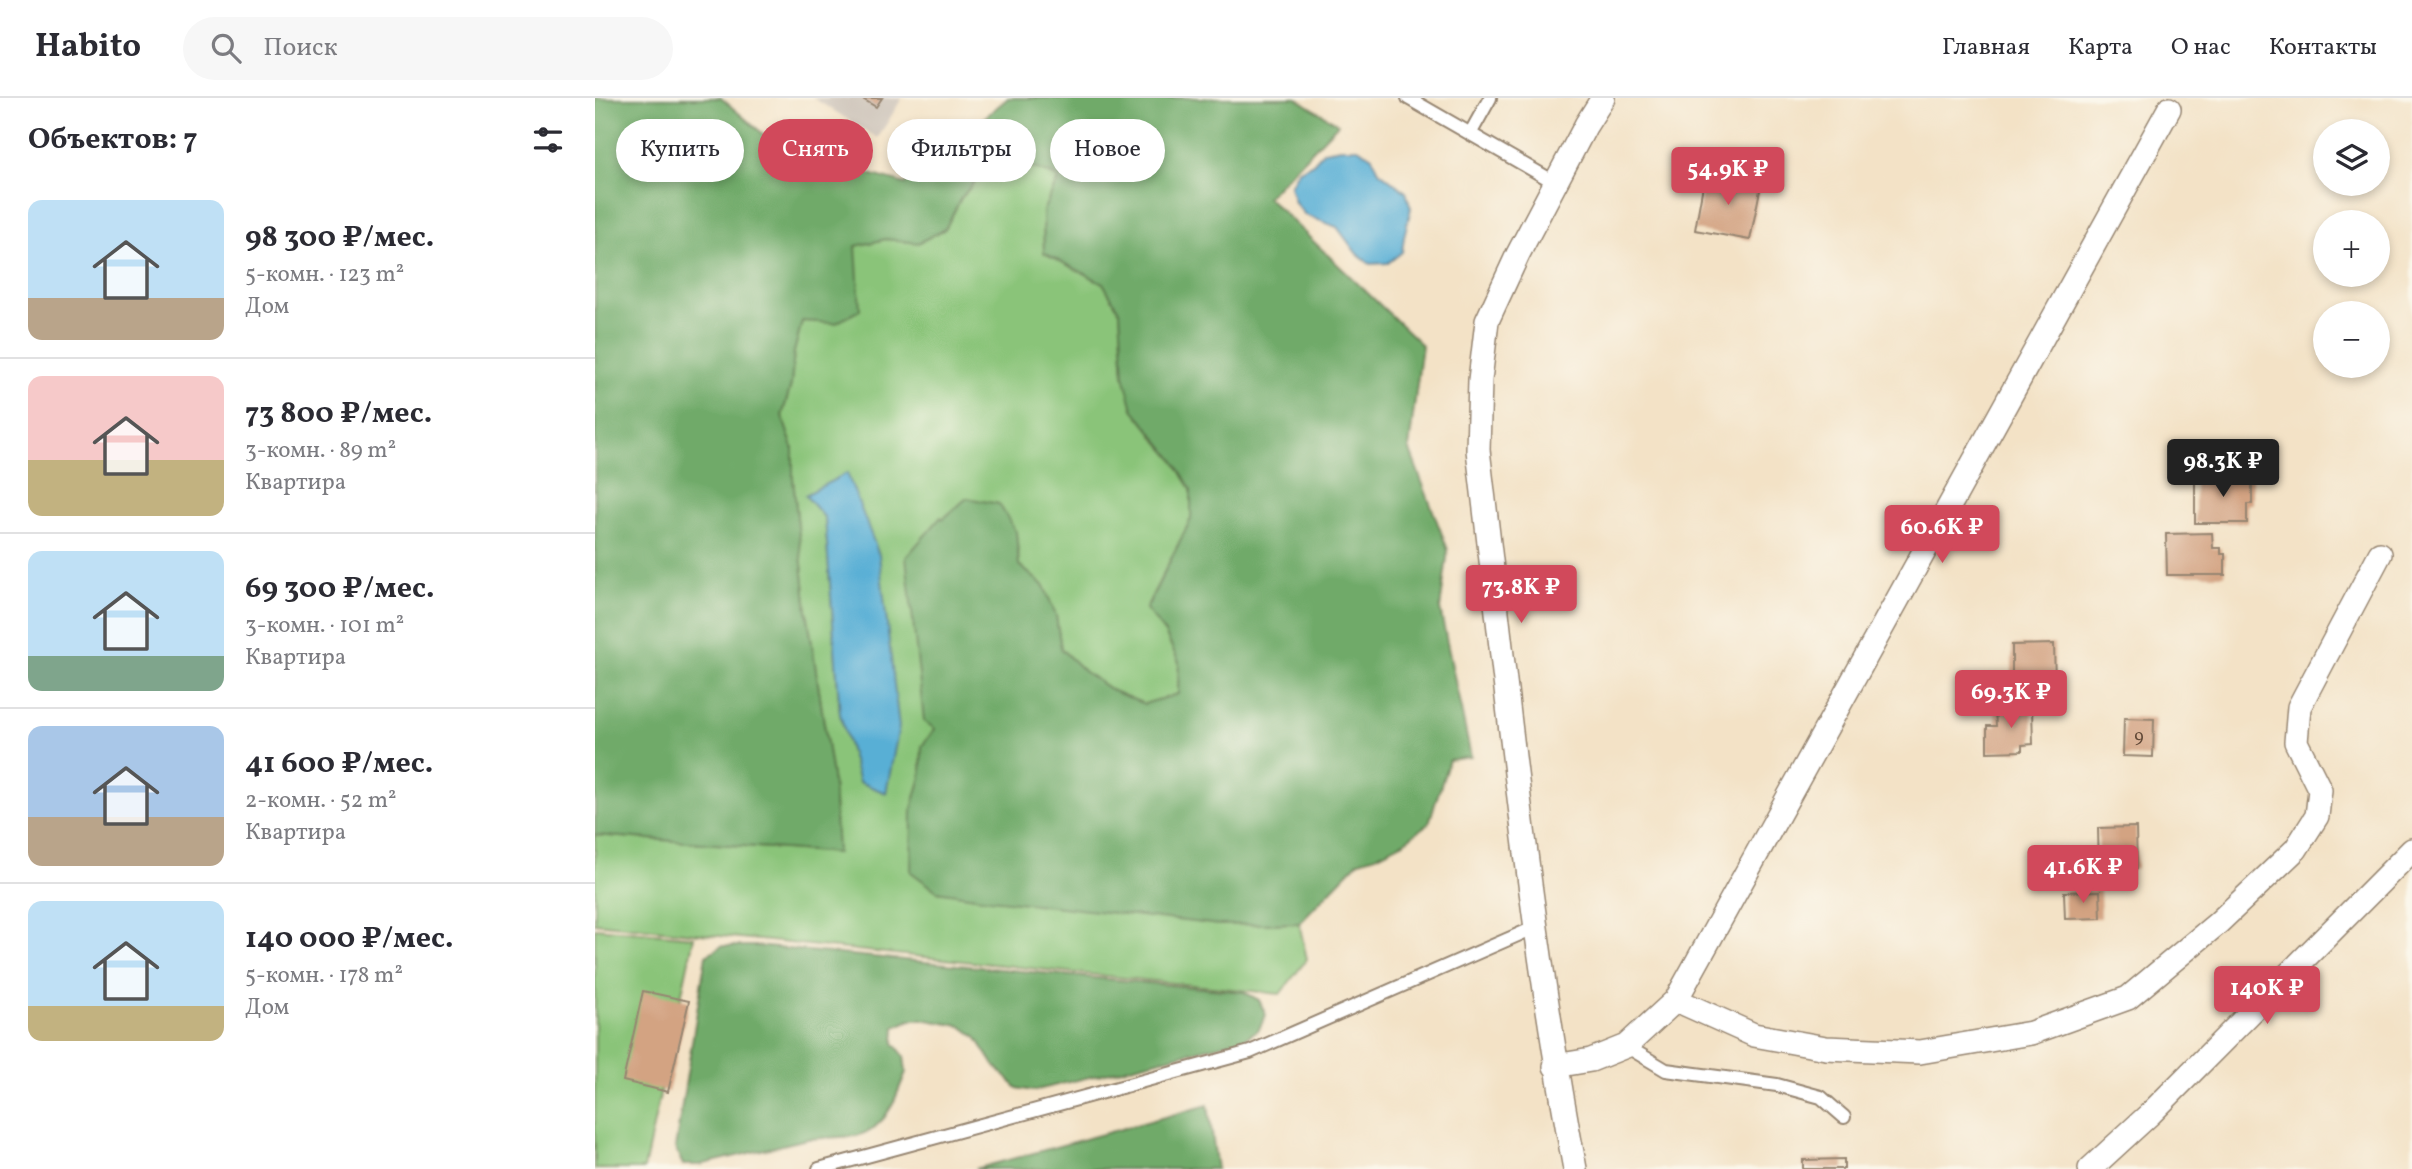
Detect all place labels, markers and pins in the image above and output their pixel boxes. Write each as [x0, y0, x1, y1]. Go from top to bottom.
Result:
pin: 54.9K ₽ [1663, 148, 1793, 207]
pin: 98.3K ₽ [2158, 440, 2288, 499]
pin: 60.6K ₽ [1877, 505, 2007, 565]
pin: 73.8K ₽ [1456, 566, 1586, 625]
pin: 69.3K ₽ [1946, 670, 2076, 730]
pin: 41.6K ₽ [2018, 846, 2148, 905]
pin: 140K ₽ [2210, 967, 2324, 1026]

